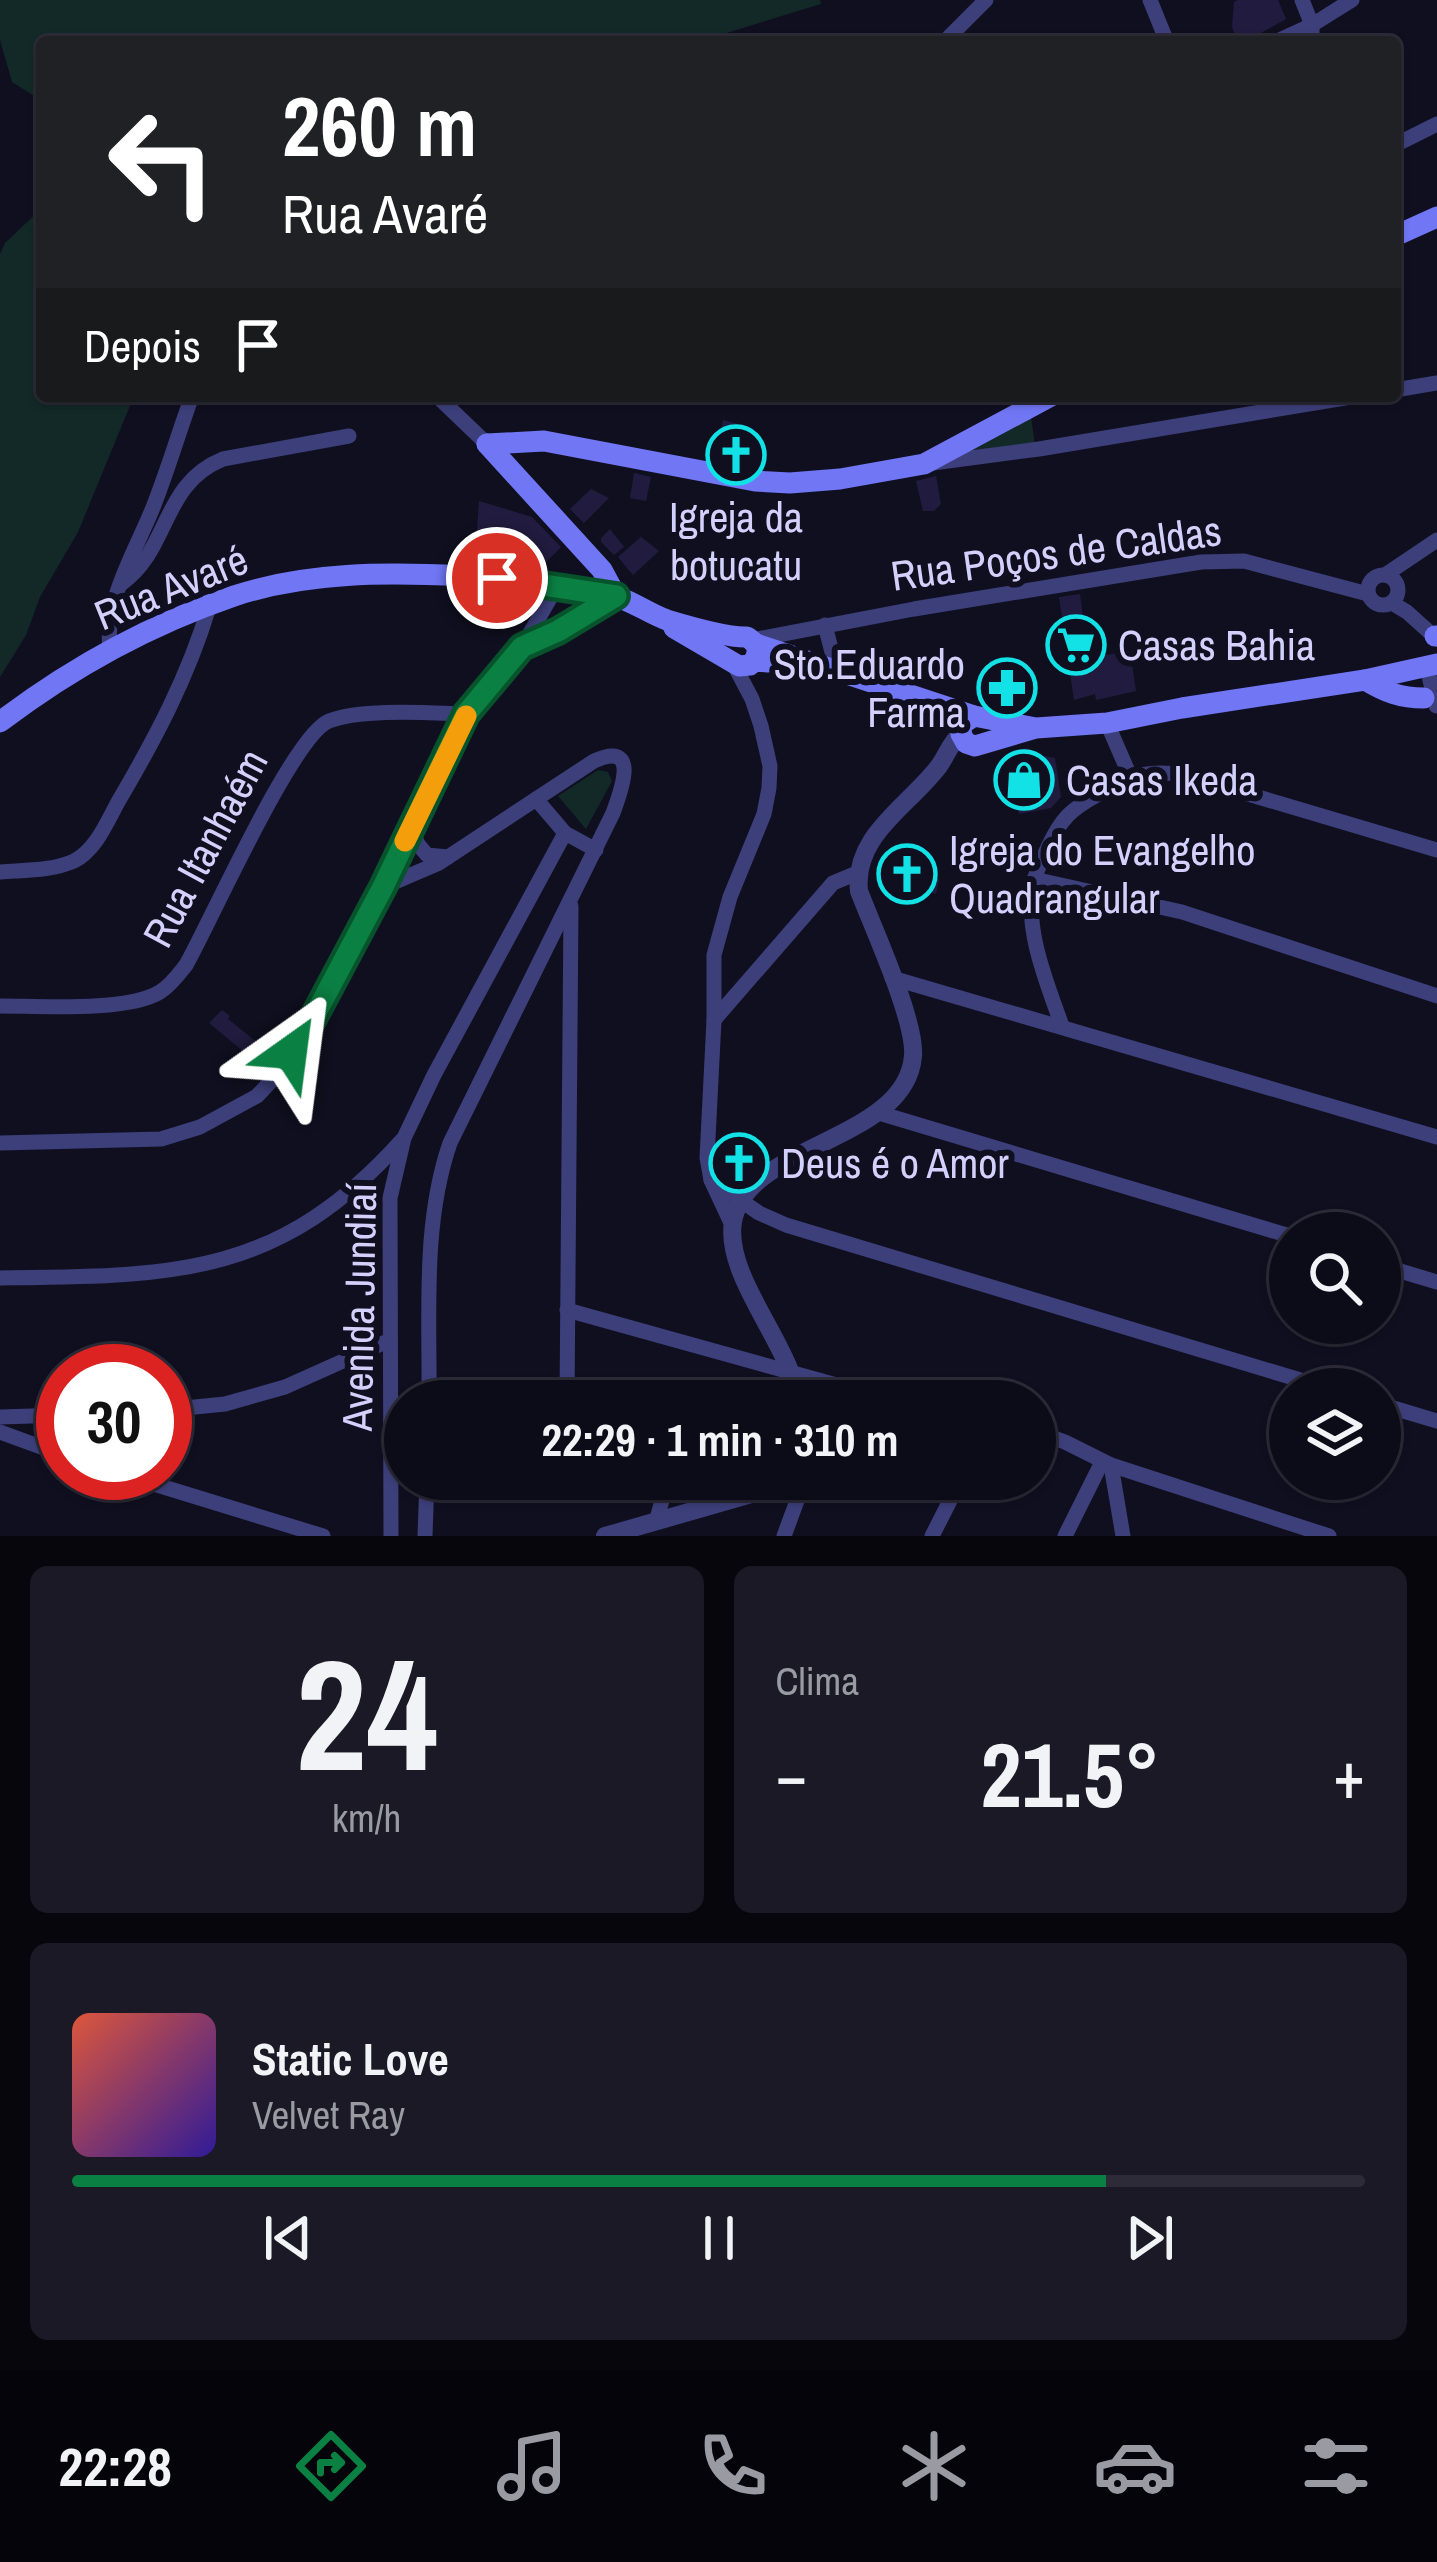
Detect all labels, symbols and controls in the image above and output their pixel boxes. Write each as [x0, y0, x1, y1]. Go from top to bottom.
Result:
text: 260 m [282, 69, 477, 182]
icon: left [84, 84, 240, 240]
text: Rua Avaré [282, 177, 488, 250]
icon: arrive [225, 312, 291, 378]
text: Depois [84, 315, 201, 376]
church icon: Igreja da botucatu [705, 424, 767, 486]
place label: Igreja da botucatu [669, 489, 803, 593]
street label: Rua Poços de Caldas [887, 502, 1225, 604]
pin [446, 527, 548, 629]
street label: Rua Avaré [86, 531, 256, 643]
icon: arrive [464, 545, 530, 611]
supermarket icon: Casas Bahia [1045, 614, 1107, 676]
place label: Casas Bahia [1118, 617, 1315, 673]
place label: Sto.Eduardo Farma [774, 636, 965, 740]
pharmacy icon: Sto.Eduardo Farma [976, 657, 1038, 719]
street label: Rua Itanhaém [129, 739, 281, 957]
shop icon: Casas Ikeda [993, 749, 1055, 811]
place label: Casas Ikeda [1066, 752, 1257, 808]
place label: Igreja do Evangelho Quadrangular [949, 822, 1255, 926]
church icon: Igreja do Evangelho Quadrangular [876, 843, 938, 905]
position arrow [228, 989, 354, 1115]
church icon: Deus é o Amor [708, 1132, 770, 1194]
place label: Deus é o Amor [781, 1135, 1009, 1191]
street label: Avenida Jundiaí [329, 1182, 389, 1433]
map controls [1269, 1212, 1401, 1500]
button: search [1269, 1212, 1401, 1344]
speed limit sign: 30 [36, 1344, 192, 1500]
button: layers [1269, 1368, 1401, 1500]
text: 22:29 · 1 min · 310 m [542, 1409, 898, 1470]
text: 24 [296, 1609, 438, 1819]
text: Clima [776, 1655, 859, 1707]
text: 21.5° [980, 1714, 1160, 1835]
text: − [776, 1730, 807, 1819]
text: + [1333, 1730, 1365, 1819]
text: km/h [332, 1792, 401, 1844]
text: Static Love [252, 2028, 449, 2089]
text: Velvet Ray [252, 2089, 405, 2141]
icon: previous [255, 2205, 321, 2271]
icon: pause [686, 2205, 752, 2271]
icon: next [1117, 2205, 1183, 2271]
icon: directions [289, 2424, 373, 2508]
icon: music [490, 2424, 574, 2508]
icon: phone [691, 2424, 775, 2508]
icon: climate [892, 2424, 976, 2508]
icon: car [1093, 2424, 1177, 2508]
icon: filters [1294, 2424, 1378, 2508]
text: 22:28 [59, 2430, 172, 2503]

